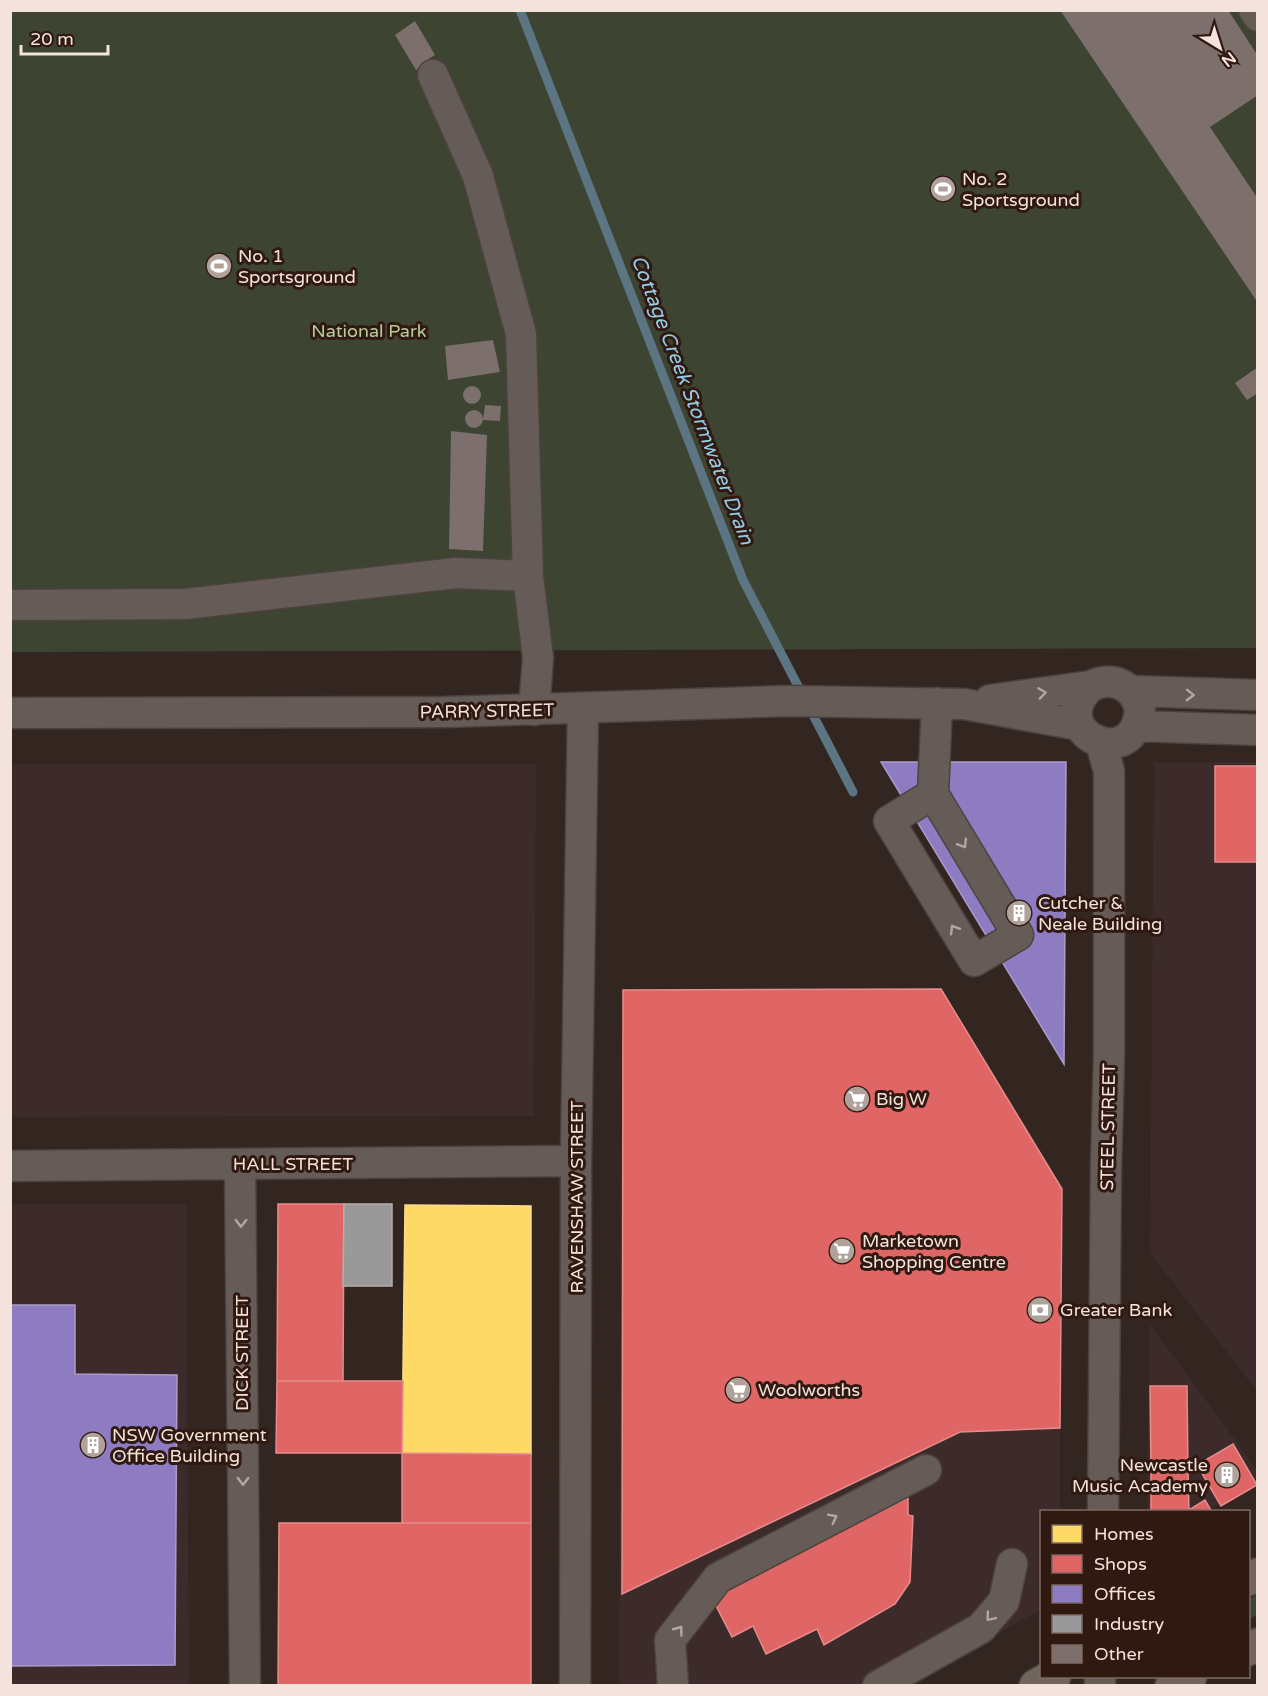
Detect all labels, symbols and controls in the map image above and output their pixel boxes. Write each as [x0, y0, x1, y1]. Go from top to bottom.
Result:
scale bar [21, 18, 108, 56]
north arrow [1190, 18, 1250, 78]
text: 20 m [30, 28, 74, 50]
text: N [1217, 47, 1240, 71]
place label: No. 2 Sportsground [962, 168, 1080, 211]
sports icon: No. 2 Sportsground [928, 174, 958, 204]
place label: No. 1 Sportsground [238, 245, 356, 288]
sports icon: No. 1 Sportsground [204, 251, 234, 281]
water label: Cottage Creek Stormwater Drain [626, 252, 759, 549]
park label: National Park [311, 320, 427, 342]
one-way arrow [1038, 688, 1047, 700]
one-way arrow [1186, 689, 1195, 701]
street label: PARRY STREET [419, 699, 555, 723]
one-way arrow [956, 838, 967, 848]
place label: Cutcher & Neale Building [1038, 892, 1162, 935]
building icon: Cutcher & Neale Building [1004, 898, 1034, 928]
one-way arrow [950, 925, 962, 935]
street label: STEEL STREET [1096, 1063, 1120, 1191]
supermarket icon: Big W [842, 1084, 872, 1114]
place label: Big W [876, 1088, 927, 1110]
street label: RAVENSHAW STREET [566, 1100, 588, 1294]
street label: HALL STREET [233, 1153, 353, 1175]
one-way arrow [235, 1218, 247, 1227]
place label: Marketown Shopping Centre [862, 1230, 1006, 1273]
supermarket icon: Marketown Shopping Centre [827, 1236, 857, 1266]
street label: DICK STREET [231, 1295, 253, 1411]
bank icon: Greater Bank [1025, 1295, 1055, 1325]
place label: Greater Bank [1060, 1299, 1172, 1321]
supermarket icon: Woolworths [723, 1375, 753, 1405]
place label: Woolworths [758, 1379, 860, 1401]
place label: NSW Government Office Building [112, 1424, 267, 1467]
building icon: NSW Government Office Building [78, 1430, 108, 1460]
place label: Newcastle Music Academy [1072, 1454, 1208, 1497]
building icon: Newcastle Music Academy [1212, 1460, 1242, 1490]
one-way arrow [237, 1476, 249, 1485]
legend [1040, 1510, 1250, 1678]
one-way arrow [827, 1514, 838, 1525]
text: Homes [1094, 1523, 1154, 1545]
text: Shops [1094, 1553, 1147, 1575]
text: Offices [1094, 1583, 1156, 1605]
one-way arrow [986, 1610, 997, 1621]
text: Industry [1094, 1613, 1165, 1635]
one-way arrow [671, 1625, 682, 1636]
text: Other [1094, 1643, 1144, 1665]

